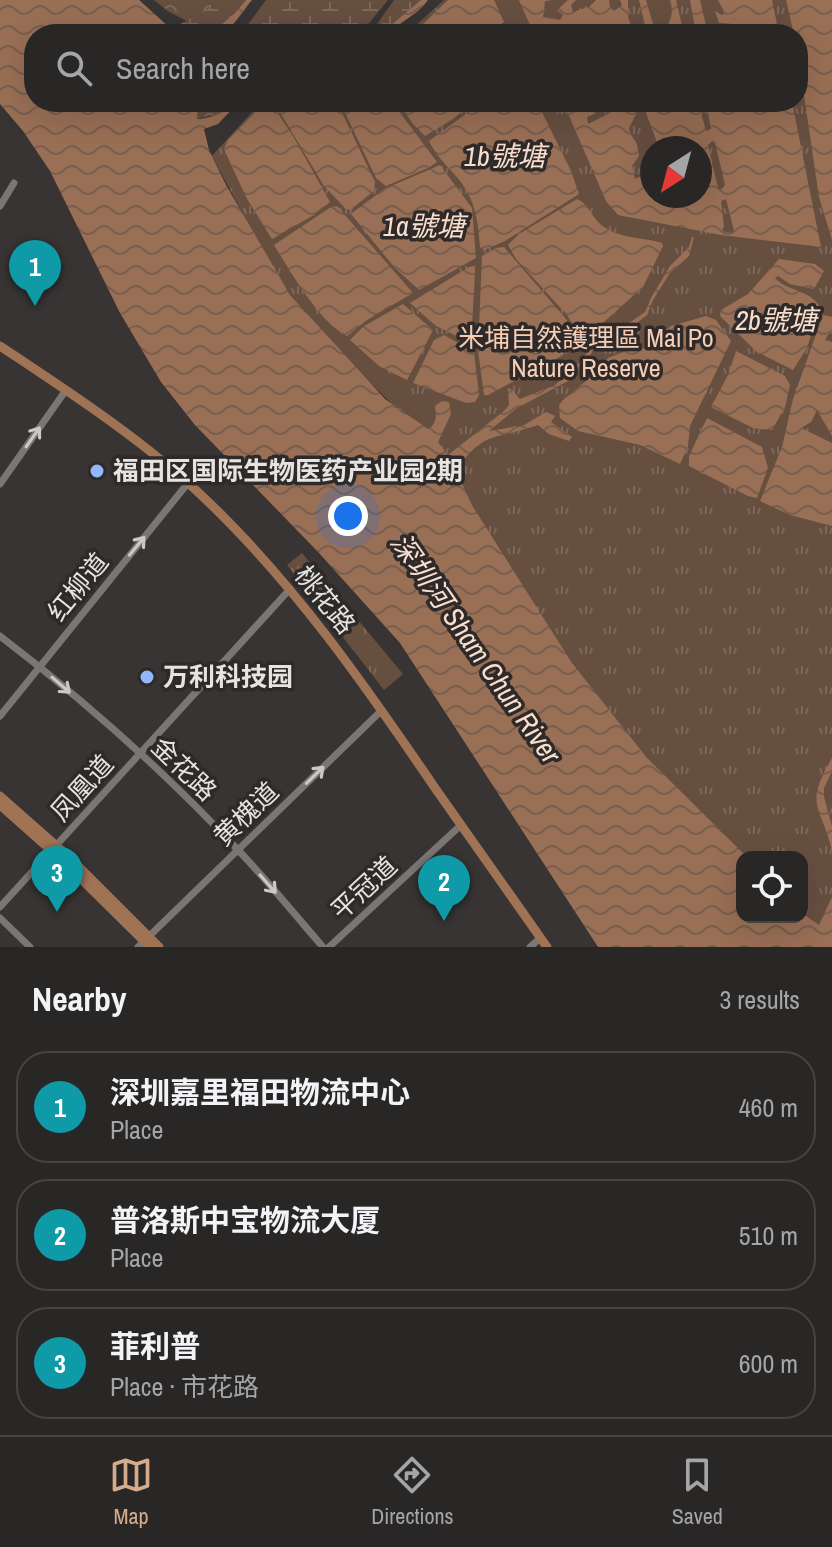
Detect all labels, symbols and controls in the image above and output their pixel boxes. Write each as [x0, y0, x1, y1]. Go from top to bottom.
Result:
search box [24, 24, 808, 112]
icon: search [52, 46, 96, 90]
text: Search here [116, 48, 250, 88]
north arrow [640, 136, 712, 208]
water label: 1b號塘 [464, 137, 550, 175]
water label: 1a號塘 [383, 207, 469, 245]
pin: 1 [9, 240, 61, 306]
water label: 2b號塘 [735, 301, 821, 339]
park label: 米埔自然護理區 Mai Po Nature Reserve [458, 320, 714, 385]
one-way arrow [25, 426, 41, 448]
place label: 福田区国际生物医药产业园2期 [113, 453, 463, 488]
marker: 福田区国际生物医药产业园2期 [88, 462, 106, 480]
your location [328, 496, 368, 536]
water label: 深圳河 Sham Chun River [382, 525, 571, 772]
one-way arrow [128, 537, 146, 557]
street label: 红柳道 [39, 545, 116, 628]
street label: 桃花路 [287, 558, 364, 641]
place label: 万利科技园 [163, 659, 293, 694]
marker: 万利科技园 [138, 668, 156, 686]
one-way arrow [50, 675, 70, 693]
street label: 金花路 [144, 729, 225, 808]
street label: 凤凰道 [43, 747, 121, 828]
one-way arrow [304, 767, 324, 785]
street label: 黄槐道 [205, 774, 286, 853]
pin: 3 [31, 846, 83, 912]
street label: 平冠道 [323, 848, 404, 927]
map controls [736, 851, 808, 923]
button: locate [736, 851, 808, 923]
pin: 2 [418, 855, 470, 921]
one-way arrow [259, 873, 277, 893]
text: Nearby [32, 976, 127, 1022]
text: 3 results [719, 982, 800, 1017]
text: 深圳嘉里福田物流中心 [110, 1072, 410, 1112]
text: 1 [54, 1090, 66, 1125]
text: 460 m [739, 1090, 798, 1125]
text: Place [110, 1112, 163, 1147]
text: 普洛斯中宝物流大厦 [110, 1200, 380, 1240]
text: 2 [54, 1218, 66, 1253]
text: 510 m [739, 1218, 798, 1253]
text: Place [110, 1240, 163, 1275]
text: 菲利普 [110, 1326, 200, 1366]
text: 3 [54, 1346, 66, 1381]
text: 600 m [739, 1346, 798, 1381]
text: Place · 市花路 [110, 1369, 259, 1404]
tab: Map [109, 1453, 153, 1531]
tab: Directions [371, 1453, 454, 1531]
tab: Saved [672, 1453, 723, 1531]

